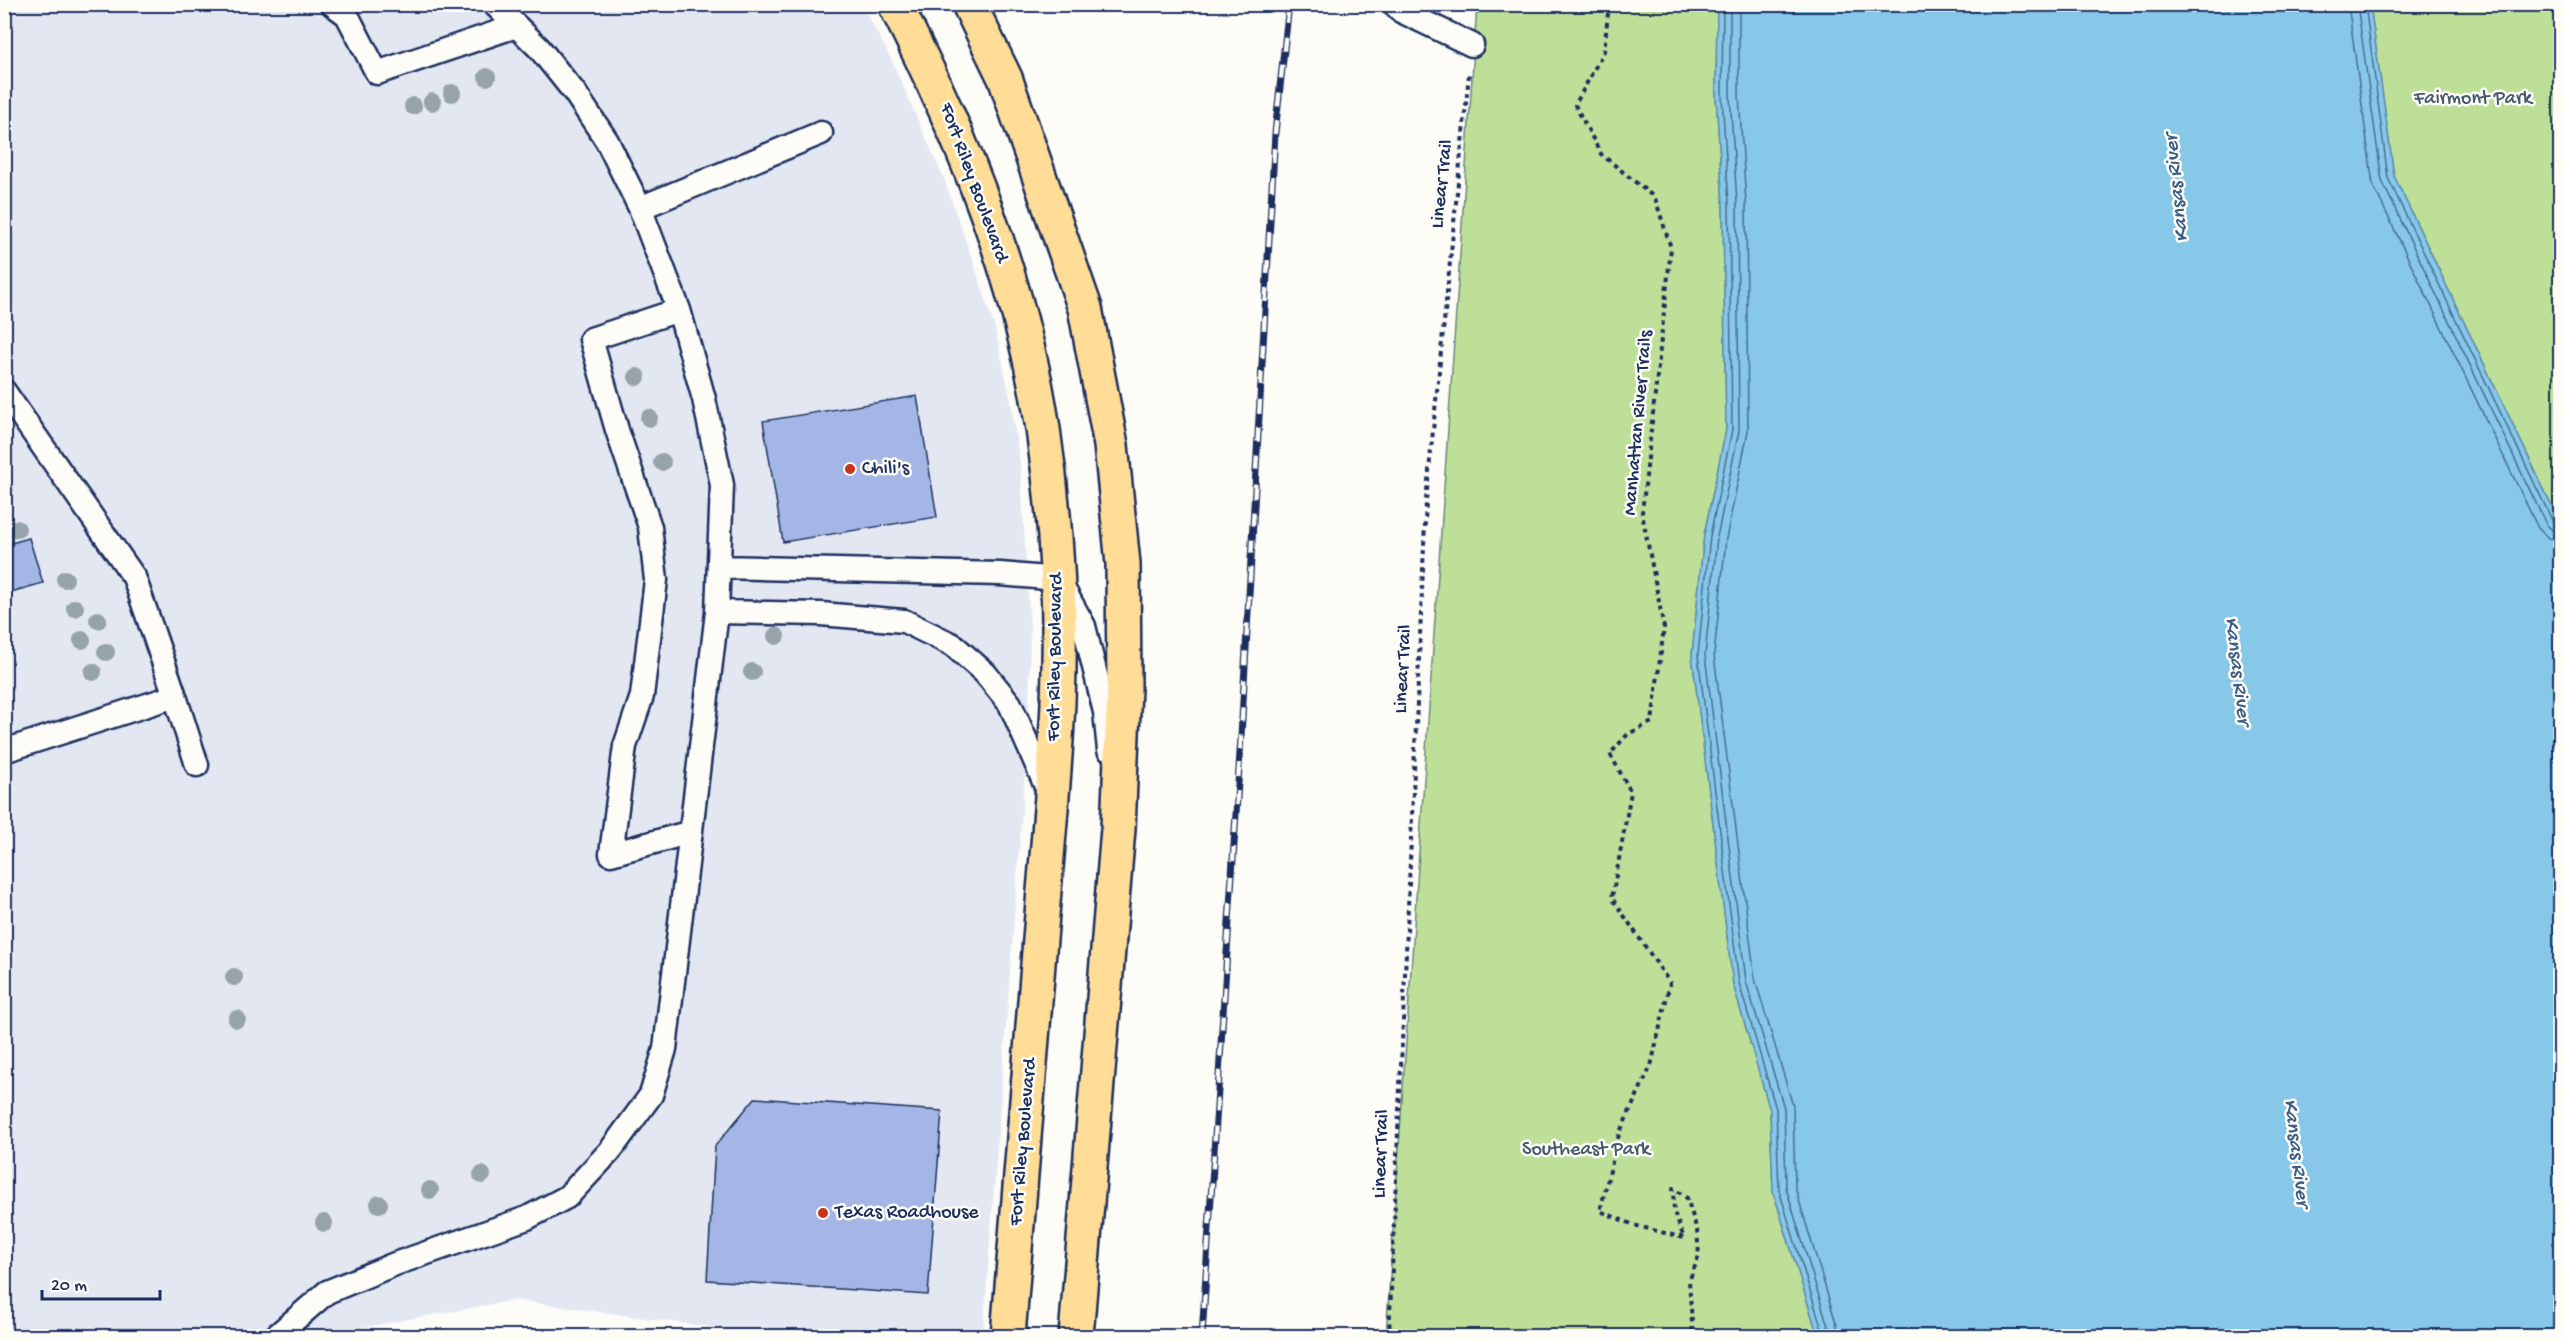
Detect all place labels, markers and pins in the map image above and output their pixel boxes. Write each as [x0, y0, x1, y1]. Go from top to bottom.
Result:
place label: Chili's [862, 458, 910, 481]
marker: Chili's [843, 462, 857, 476]
place label: Texas Roadhouse [834, 1202, 979, 1225]
marker: Texas Roadhouse [816, 1206, 830, 1220]

